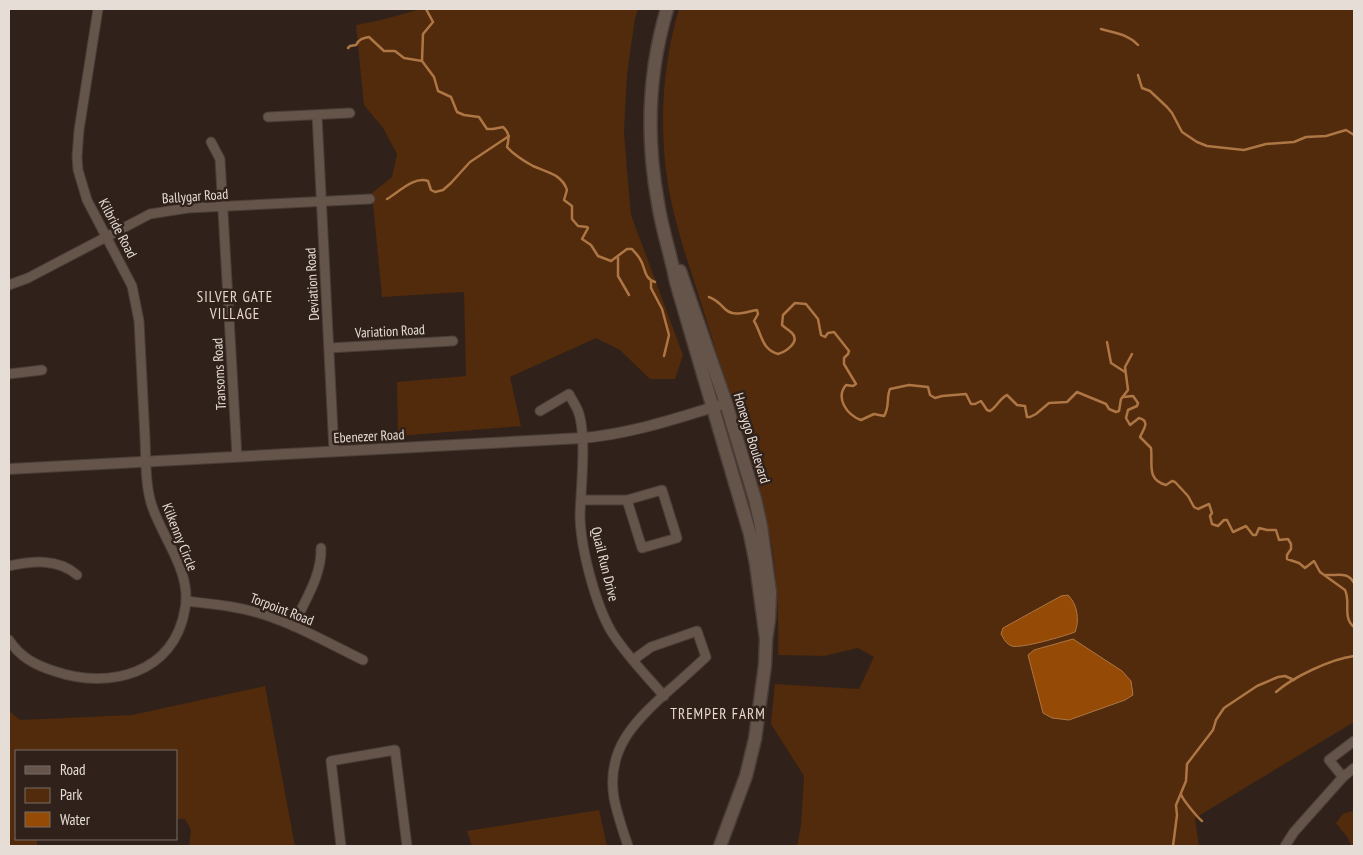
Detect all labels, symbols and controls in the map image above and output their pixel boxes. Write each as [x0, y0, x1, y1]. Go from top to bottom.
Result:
street label: Ballygar Road [161, 185, 229, 207]
street label: Kilbride Road [95, 195, 141, 261]
street label: Deviation Road [301, 247, 323, 321]
district label: SILVER GATE VILLAGE [197, 287, 273, 323]
street label: Variation Road [354, 320, 425, 342]
street label: Transoms Road [208, 338, 230, 410]
street label: Honeygo Boulevard [730, 390, 774, 486]
street label: Ebenezer Road [333, 425, 405, 447]
street label: Kilkenny Circle [158, 500, 202, 574]
street label: Quail Run Drive [587, 525, 623, 603]
street label: Torpoint Road [248, 589, 316, 629]
district label: TREMPER FARM [670, 704, 766, 723]
legend [15, 750, 178, 840]
text: Road [60, 760, 86, 779]
text: Park [60, 785, 82, 804]
text: Water [60, 810, 91, 829]

